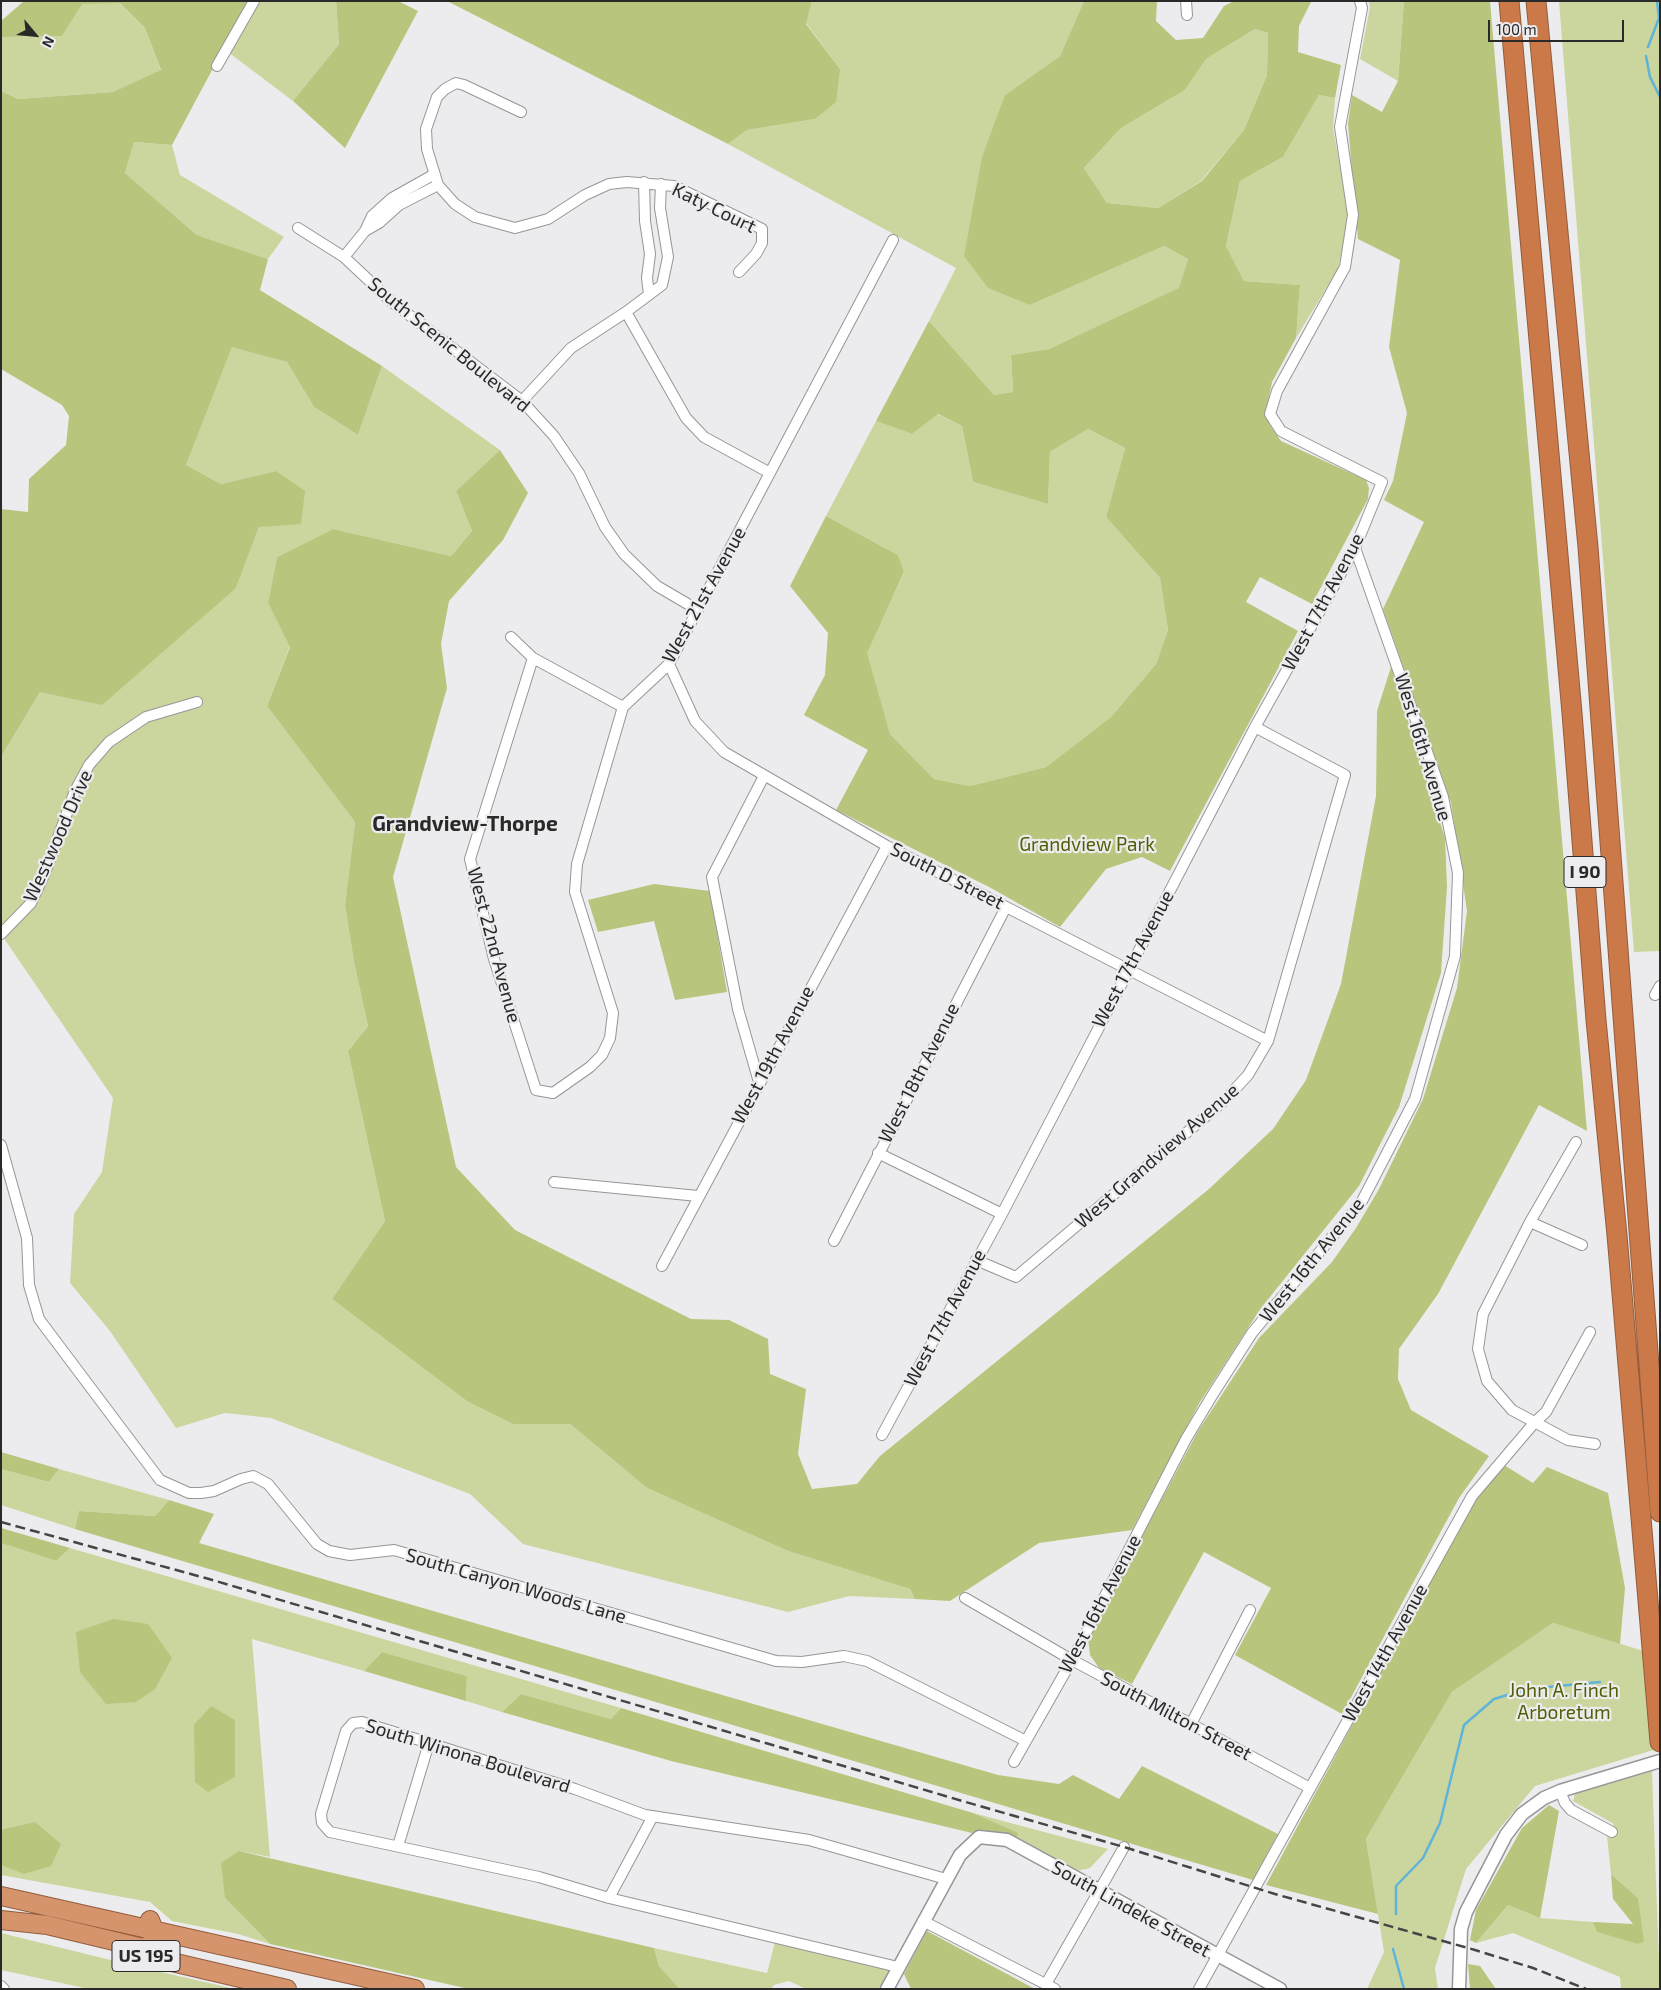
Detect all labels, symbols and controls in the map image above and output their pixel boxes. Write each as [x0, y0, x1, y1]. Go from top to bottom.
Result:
north arrow [10, 10, 60, 60]
scale bar [1491, 10, 1627, 42]
text: 100 m [1496, 20, 1537, 38]
text: N [39, 34, 59, 51]
street label: Katy Court [668, 178, 760, 238]
street label: South Scenic Boulevard [363, 273, 535, 417]
street label: West 21st Avenue [657, 523, 751, 667]
street label: West 17th Avenue [1277, 529, 1369, 675]
street label: West 16th Avenue [1390, 670, 1456, 824]
street label: Westwood Drive [19, 766, 97, 906]
district label: Grandview-Thorpe [372, 811, 558, 837]
park label: Grandview Park [1019, 834, 1155, 856]
street label: South D Street [886, 838, 1008, 914]
road number: I 90 [1564, 856, 1606, 888]
street label: West 22nd Avenue [462, 865, 526, 1025]
street label: West 17th Avenue [1087, 886, 1179, 1032]
street label: West 19th Avenue [727, 982, 819, 1128]
street label: West 18th Avenue [874, 999, 964, 1147]
street label: West Grandview Avenue [1070, 1079, 1244, 1233]
street label: West 16th Avenue [1255, 1193, 1369, 1327]
street label: West 17th Avenue [899, 1245, 991, 1391]
street label: West 16th Avenue [1054, 1531, 1146, 1677]
street label: South Canyon Woods Lane [403, 1544, 629, 1628]
street label: West 14th Avenue [1338, 1580, 1432, 1726]
street label: South Milton Street [1097, 1667, 1255, 1765]
park label: John A. Finch Arboretum [1509, 1680, 1619, 1724]
street label: South Winona Boulevard [363, 1714, 573, 1798]
street label: South Lindeke Street [1048, 1856, 1214, 1962]
road number: US 195 [112, 1940, 180, 1972]

